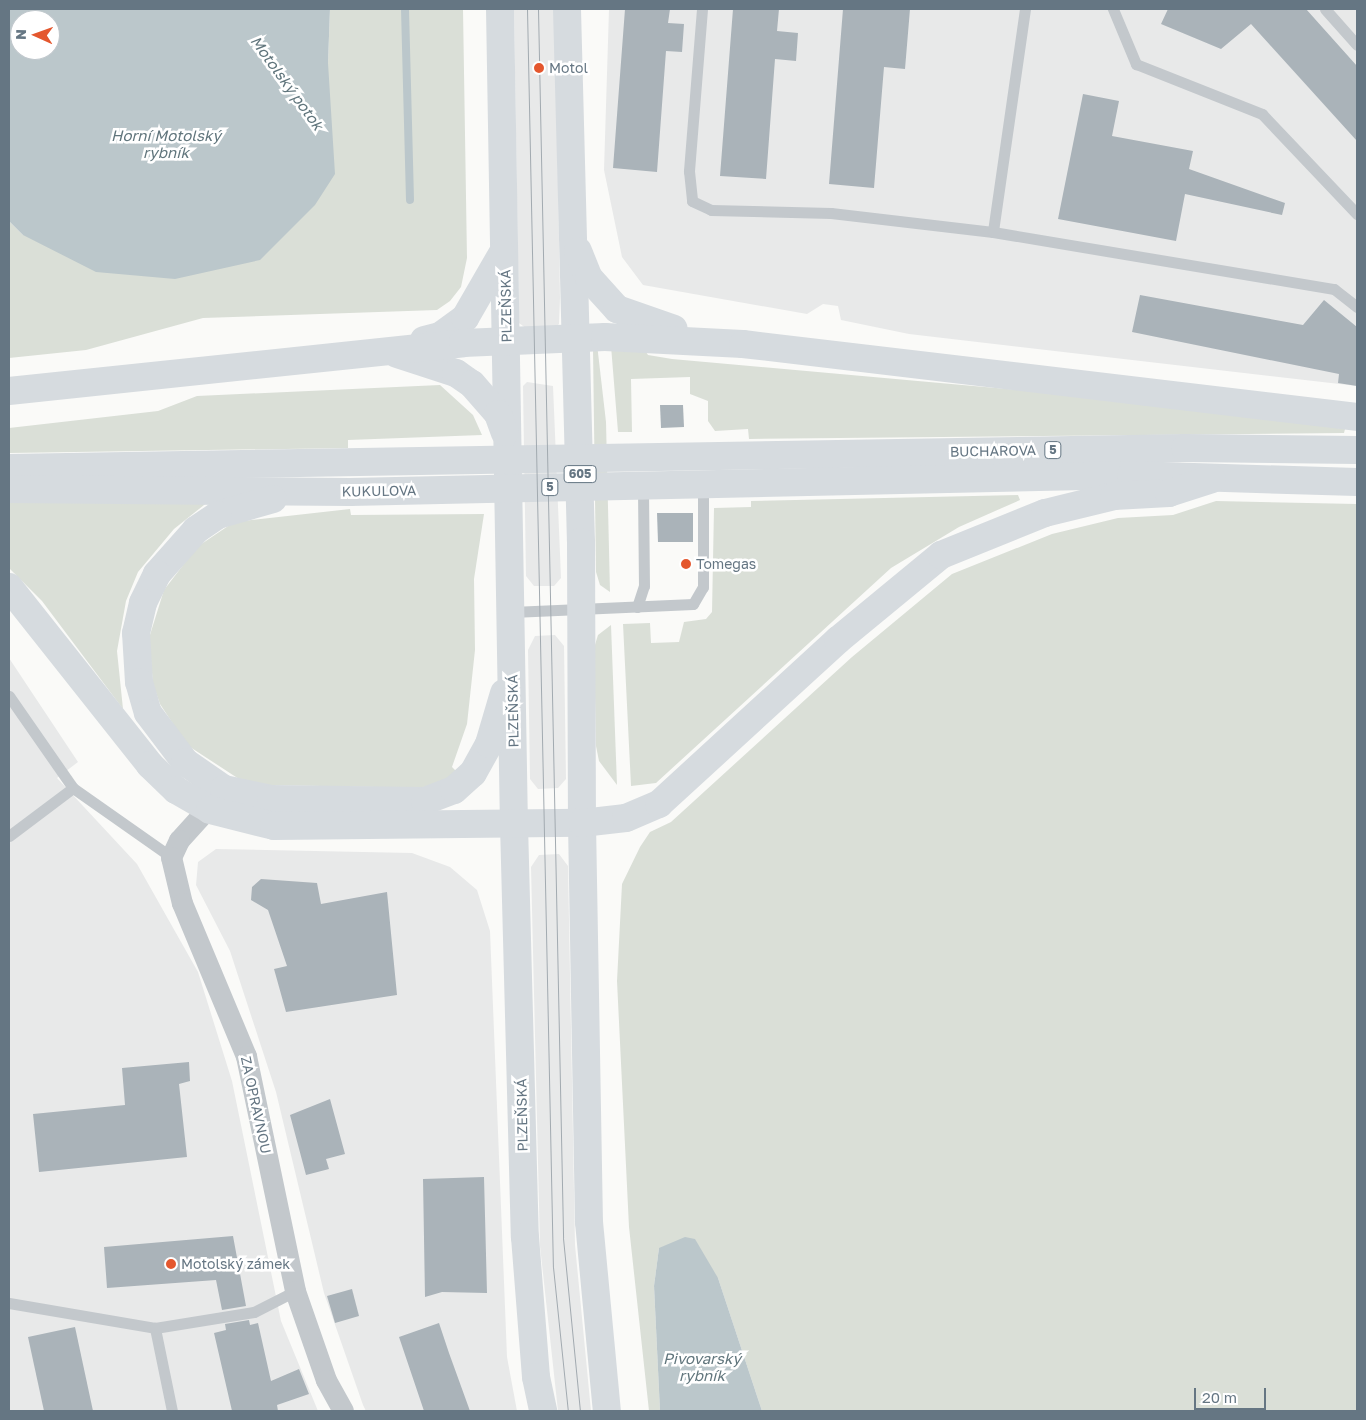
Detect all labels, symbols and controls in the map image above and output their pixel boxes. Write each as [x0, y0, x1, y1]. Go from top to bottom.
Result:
north arrow [10, 10, 60, 60]
text: N [12, 29, 29, 40]
water label: Motolský potok [247, 32, 327, 134]
place label: Motol [549, 60, 588, 76]
marker: Motol [533, 62, 545, 74]
water label: Horní Motolský rybník [111, 126, 221, 161]
street label: PLZEŇSKÁ [497, 269, 515, 343]
road number: 5 [1044, 440, 1062, 460]
street label: BUCHAROVA [950, 442, 1036, 460]
road number: 605 [562, 464, 598, 484]
road number: 5 [541, 478, 559, 497]
street label: KUKULOVA [341, 482, 417, 500]
place label: Tomegas [696, 556, 756, 572]
marker: Tomegas [680, 558, 692, 570]
street label: PLZEŇSKÁ [504, 674, 522, 748]
street label: ZA OPRAVNOU [237, 1055, 275, 1155]
street label: PLZEŇSKÁ [513, 1078, 531, 1152]
place label: Motolský zámek [181, 1256, 290, 1272]
marker: Motolský zámek [165, 1258, 177, 1270]
water label: Pivovarský rybník [663, 1349, 741, 1384]
scale bar [1196, 1378, 1268, 1410]
text: 20 m [1202, 1388, 1237, 1406]

